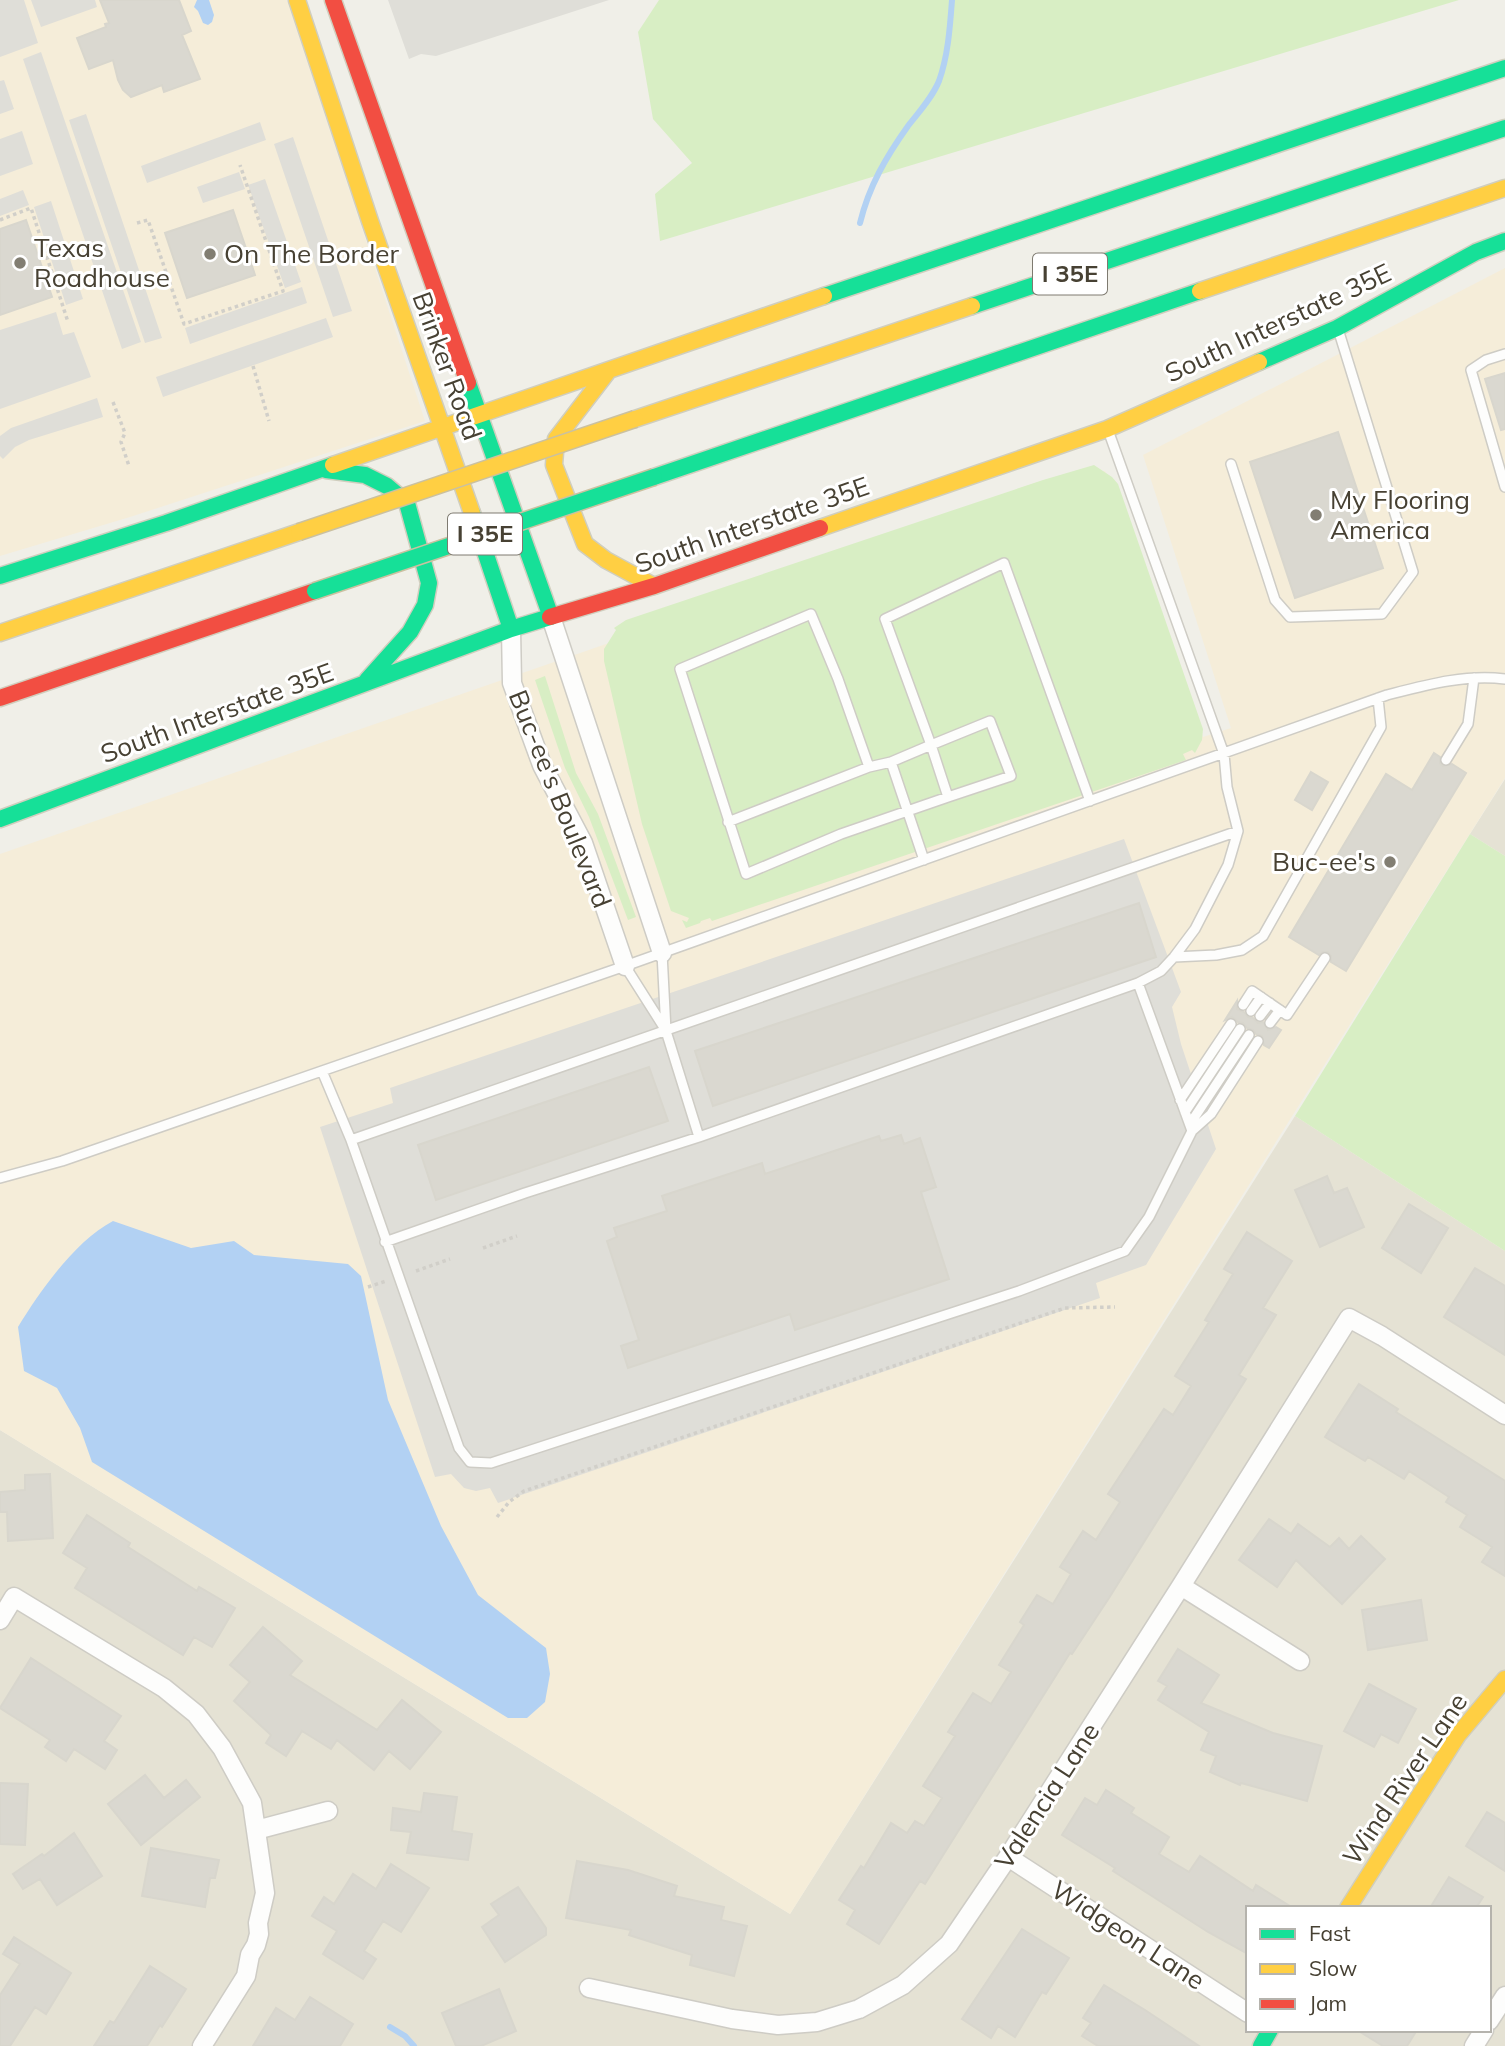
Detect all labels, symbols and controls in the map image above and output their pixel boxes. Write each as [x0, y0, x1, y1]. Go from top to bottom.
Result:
place label: Texas Roadhouse [34, 231, 170, 294]
place label: On The Border [224, 237, 400, 270]
marker: On The Border [202, 246, 218, 262]
road number: I 35E [1033, 254, 1107, 295]
marker: Texas Roadhouse [12, 255, 28, 271]
street label: South Interstate 35E [1160, 256, 1396, 389]
street label: Brinker Road [405, 287, 490, 445]
street label: South Interstate 35E [630, 469, 873, 580]
place label: My Flooring America [1330, 483, 1470, 546]
marker: My Flooring America [1308, 507, 1324, 523]
road number: I 35E [448, 514, 522, 554]
street label: South Interstate 35E [96, 655, 338, 770]
street label: Buc-ee's Boulevard [502, 685, 619, 913]
place label: Buc-ee's [1272, 845, 1376, 878]
marker: Buc-ee's [1382, 854, 1398, 870]
street label: Wind River Lane [1335, 1687, 1474, 1871]
street label: Valencia Lane [987, 1716, 1106, 1875]
street label: Widgeon Lane [1045, 1873, 1211, 1996]
legend [1246, 1906, 1491, 2032]
text: Fast [1309, 1920, 1351, 1946]
text: Slow [1309, 1955, 1357, 1981]
text: Jam [1309, 1990, 1347, 2016]

